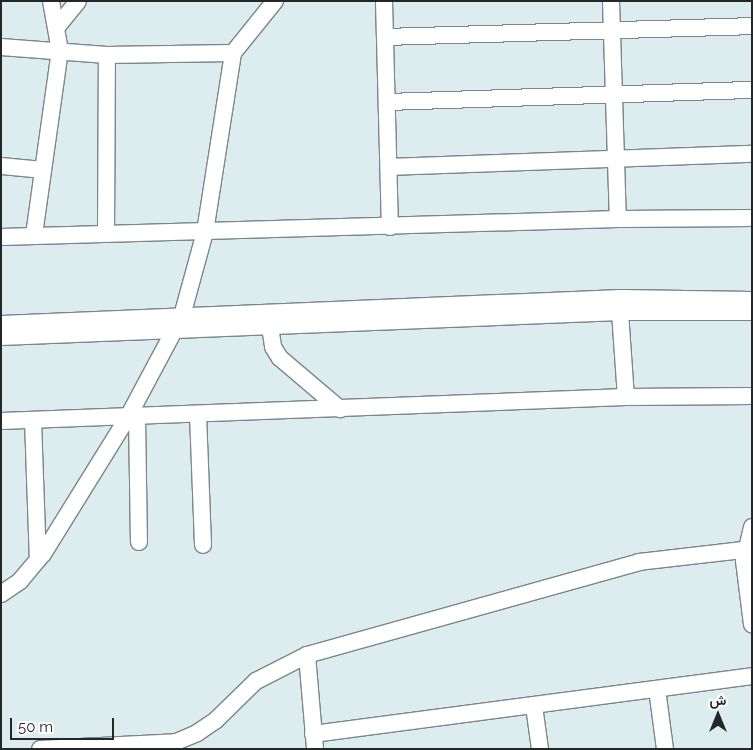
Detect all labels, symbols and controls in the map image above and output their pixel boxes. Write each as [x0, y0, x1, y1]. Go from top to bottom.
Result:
north arrow [693, 690, 743, 740]
text: ش [710, 692, 726, 708]
scale bar [12, 708, 116, 740]
text: 50 m [18, 718, 53, 736]

